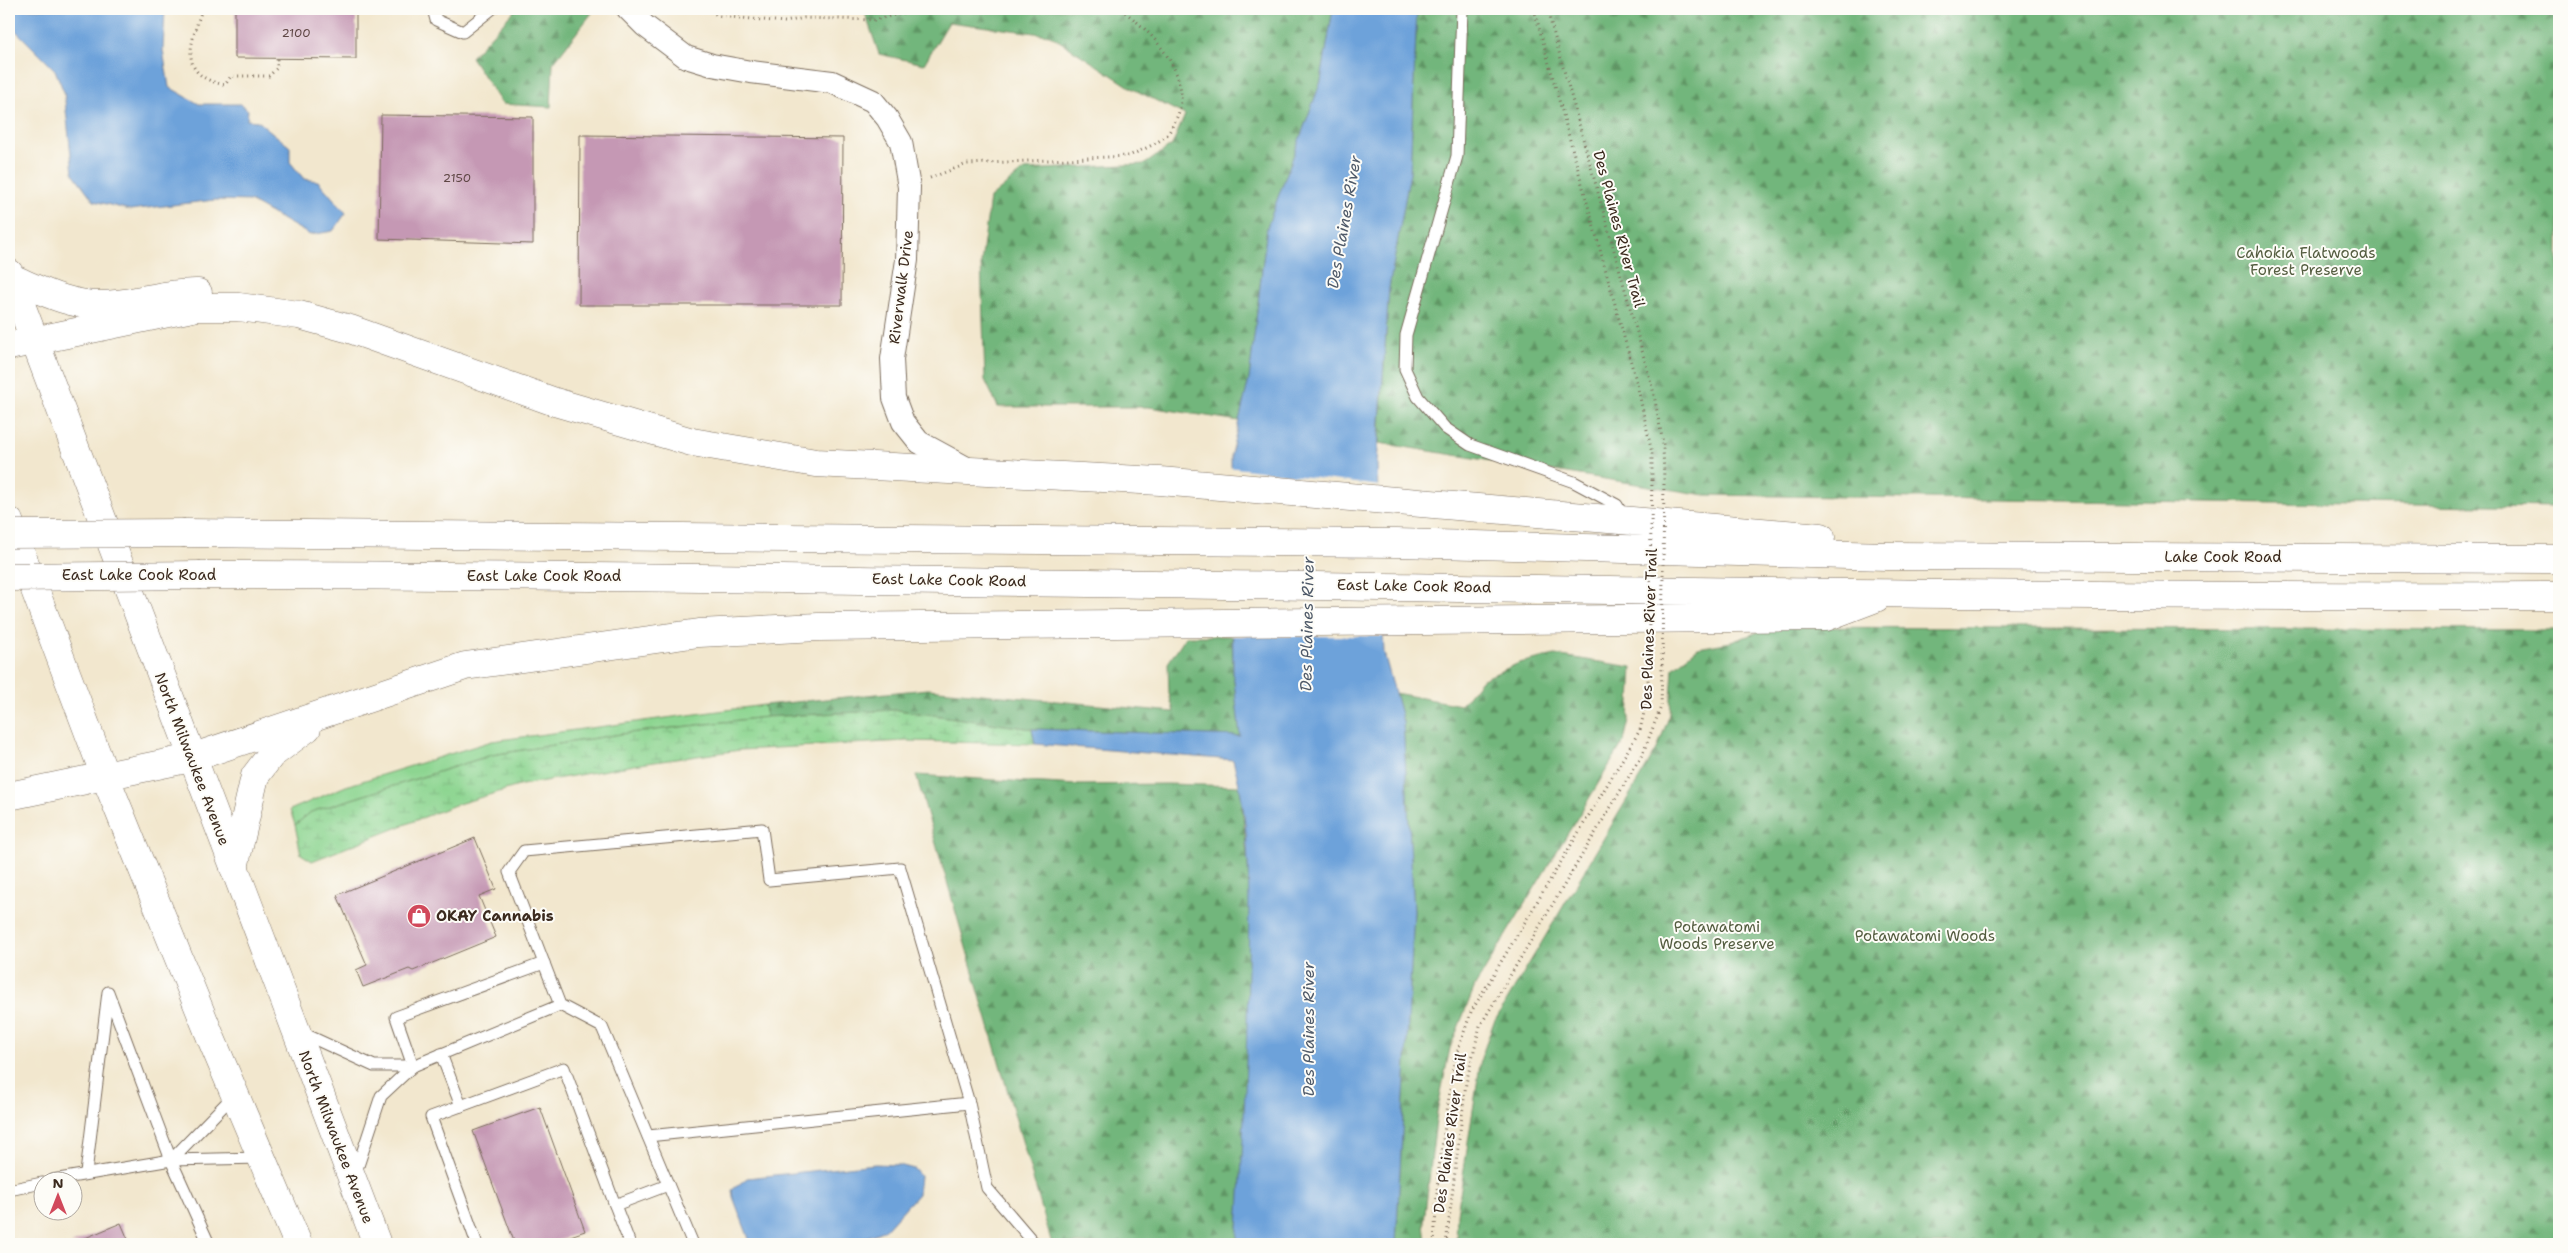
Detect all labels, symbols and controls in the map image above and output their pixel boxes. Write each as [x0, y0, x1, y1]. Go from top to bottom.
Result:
house number: 2100 [281, 25, 311, 41]
street label: Des Plaines River Trail [1588, 148, 1650, 310]
water label: Des Plaines River [1322, 153, 1366, 290]
house number: 2150 [443, 170, 471, 186]
street label: Riverwalk Drive [884, 229, 918, 345]
park label: Cahokia Flatwoods Forest Preserve [2236, 243, 2376, 280]
street label: Des Plaines River Trail [1636, 547, 1662, 710]
street label: Lake Cook Road [2164, 547, 2282, 567]
water label: Des Plaines River [1295, 556, 1319, 692]
street label: East Lake Cook Road [62, 565, 217, 585]
street label: East Lake Cook Road [467, 566, 622, 586]
street label: East Lake Cook Road [872, 569, 1027, 591]
street label: East Lake Cook Road [1337, 575, 1492, 597]
street label: North Milwaukee Avenue [150, 670, 234, 848]
shop icon: OKAY Cannabis [406, 903, 432, 929]
place label: OKAY Cannabis [436, 906, 554, 926]
park label: Potawatomi Woods Preserve [1659, 917, 1775, 954]
park label: Potawatomi Woods [1855, 926, 1995, 946]
water label: Des Plaines River [1298, 961, 1319, 1096]
street label: North Milwaukee Avenue [294, 1048, 378, 1226]
street label: Des Plaines River Trail [1429, 1051, 1471, 1214]
north arrow [32, 1170, 82, 1220]
text: N [52, 1174, 64, 1192]

